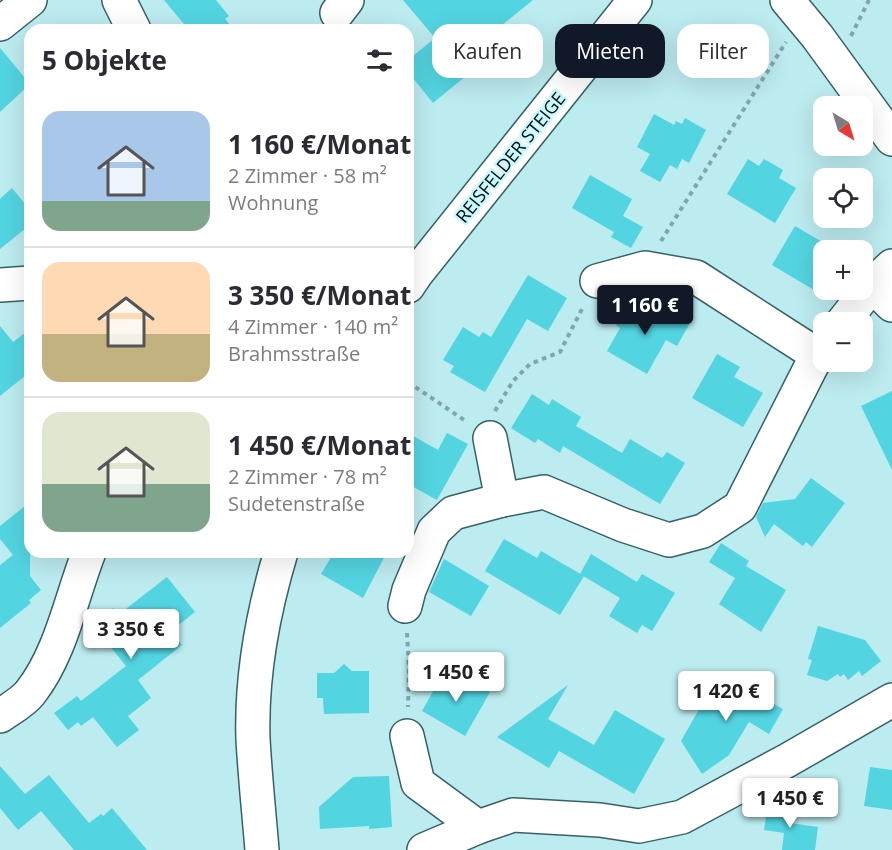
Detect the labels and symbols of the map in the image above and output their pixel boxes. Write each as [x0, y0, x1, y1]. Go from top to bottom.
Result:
street label: REISFELDER STEIGE [450, 87, 570, 227]
north arrow [813, 96, 873, 156]
pin: 1 160 € [590, 285, 700, 336]
pin: 3 350 € [76, 609, 186, 660]
pin: 1 450 € [401, 652, 511, 703]
pin: 1 420 € [671, 671, 781, 722]
pin: 1 450 € [735, 778, 845, 829]

